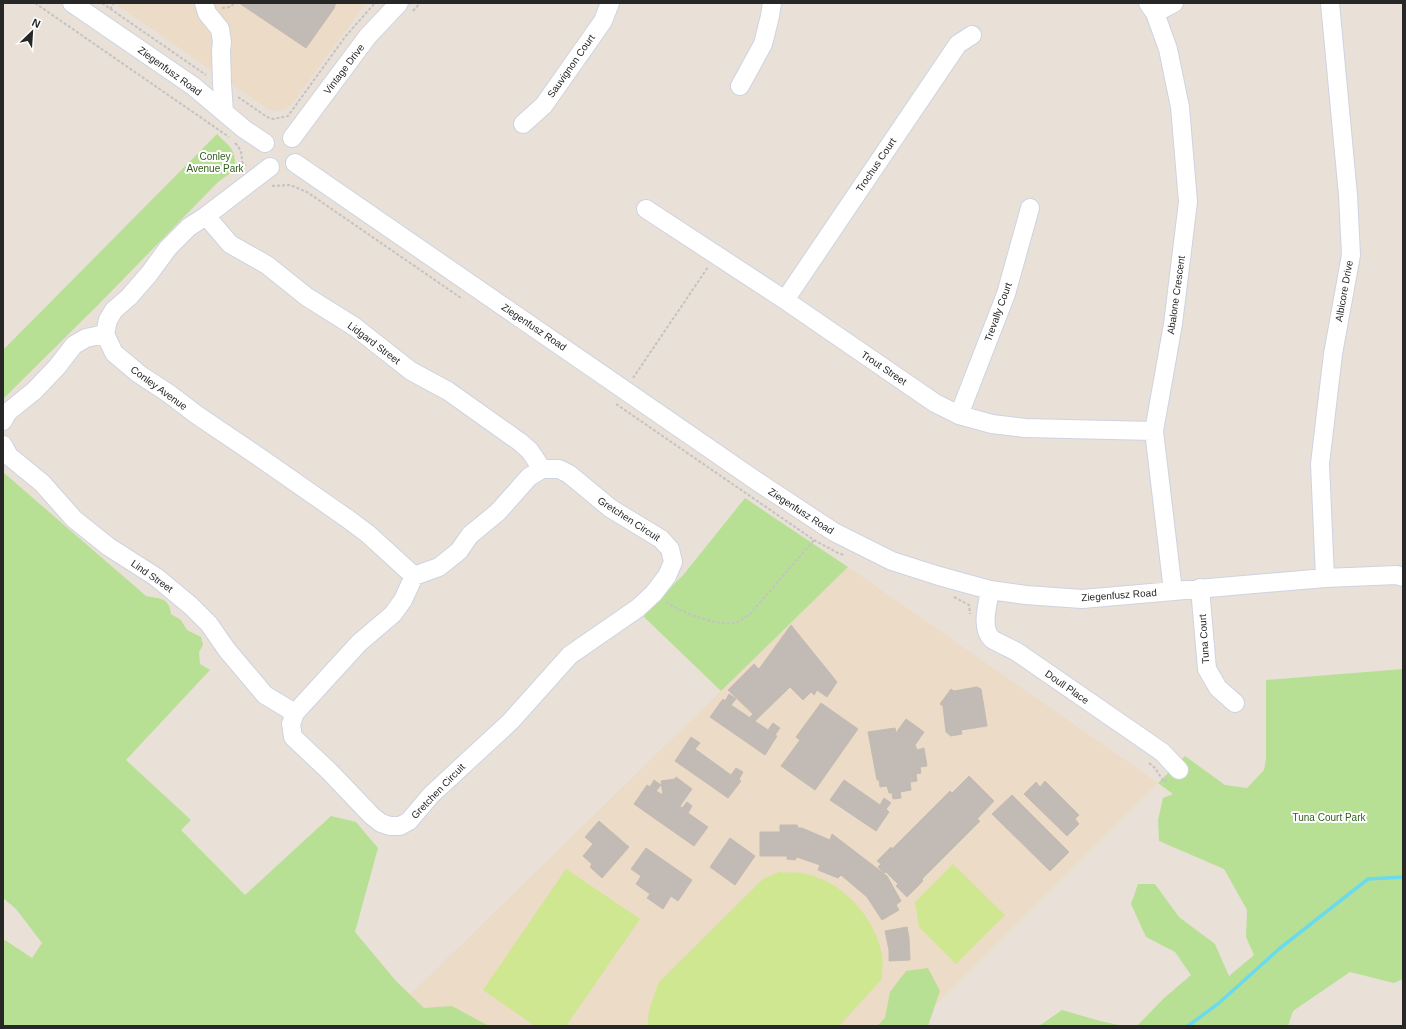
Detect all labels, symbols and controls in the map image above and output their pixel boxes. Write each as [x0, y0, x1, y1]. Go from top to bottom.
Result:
north arrow [12, 12, 52, 52]
text: N [30, 16, 42, 30]
street label: Sauvignon Court [545, 32, 597, 100]
street label: Vintage Drive [322, 41, 367, 96]
street label: Ziegenfusz Road [136, 44, 204, 98]
street label: Trochus Court [854, 136, 898, 194]
park label: Conley Avenue Park [186, 151, 245, 174]
street label: Abalone Crescent [1165, 255, 1187, 335]
street label: Albicore Drive [1333, 259, 1355, 323]
street label: Trevally Court [982, 281, 1014, 343]
street label: Ziegenfusz Road [500, 301, 568, 353]
street label: Lidgard Street [346, 320, 403, 366]
street label: Trout Street [859, 349, 909, 387]
street label: Conley Avenue [129, 364, 190, 412]
street label: Ziegenfusz Road [766, 486, 836, 536]
street label: Gretchen Circuit [596, 495, 662, 543]
street label: Lind Street [129, 558, 175, 594]
street label: Ziegenfusz Road [1081, 587, 1157, 603]
street label: Tuna Court [1197, 614, 1211, 664]
street label: Doull Place [1043, 668, 1091, 706]
street label: Gretchen Circuit [409, 761, 467, 821]
park label: Tuna Court Park [1293, 812, 1366, 823]

